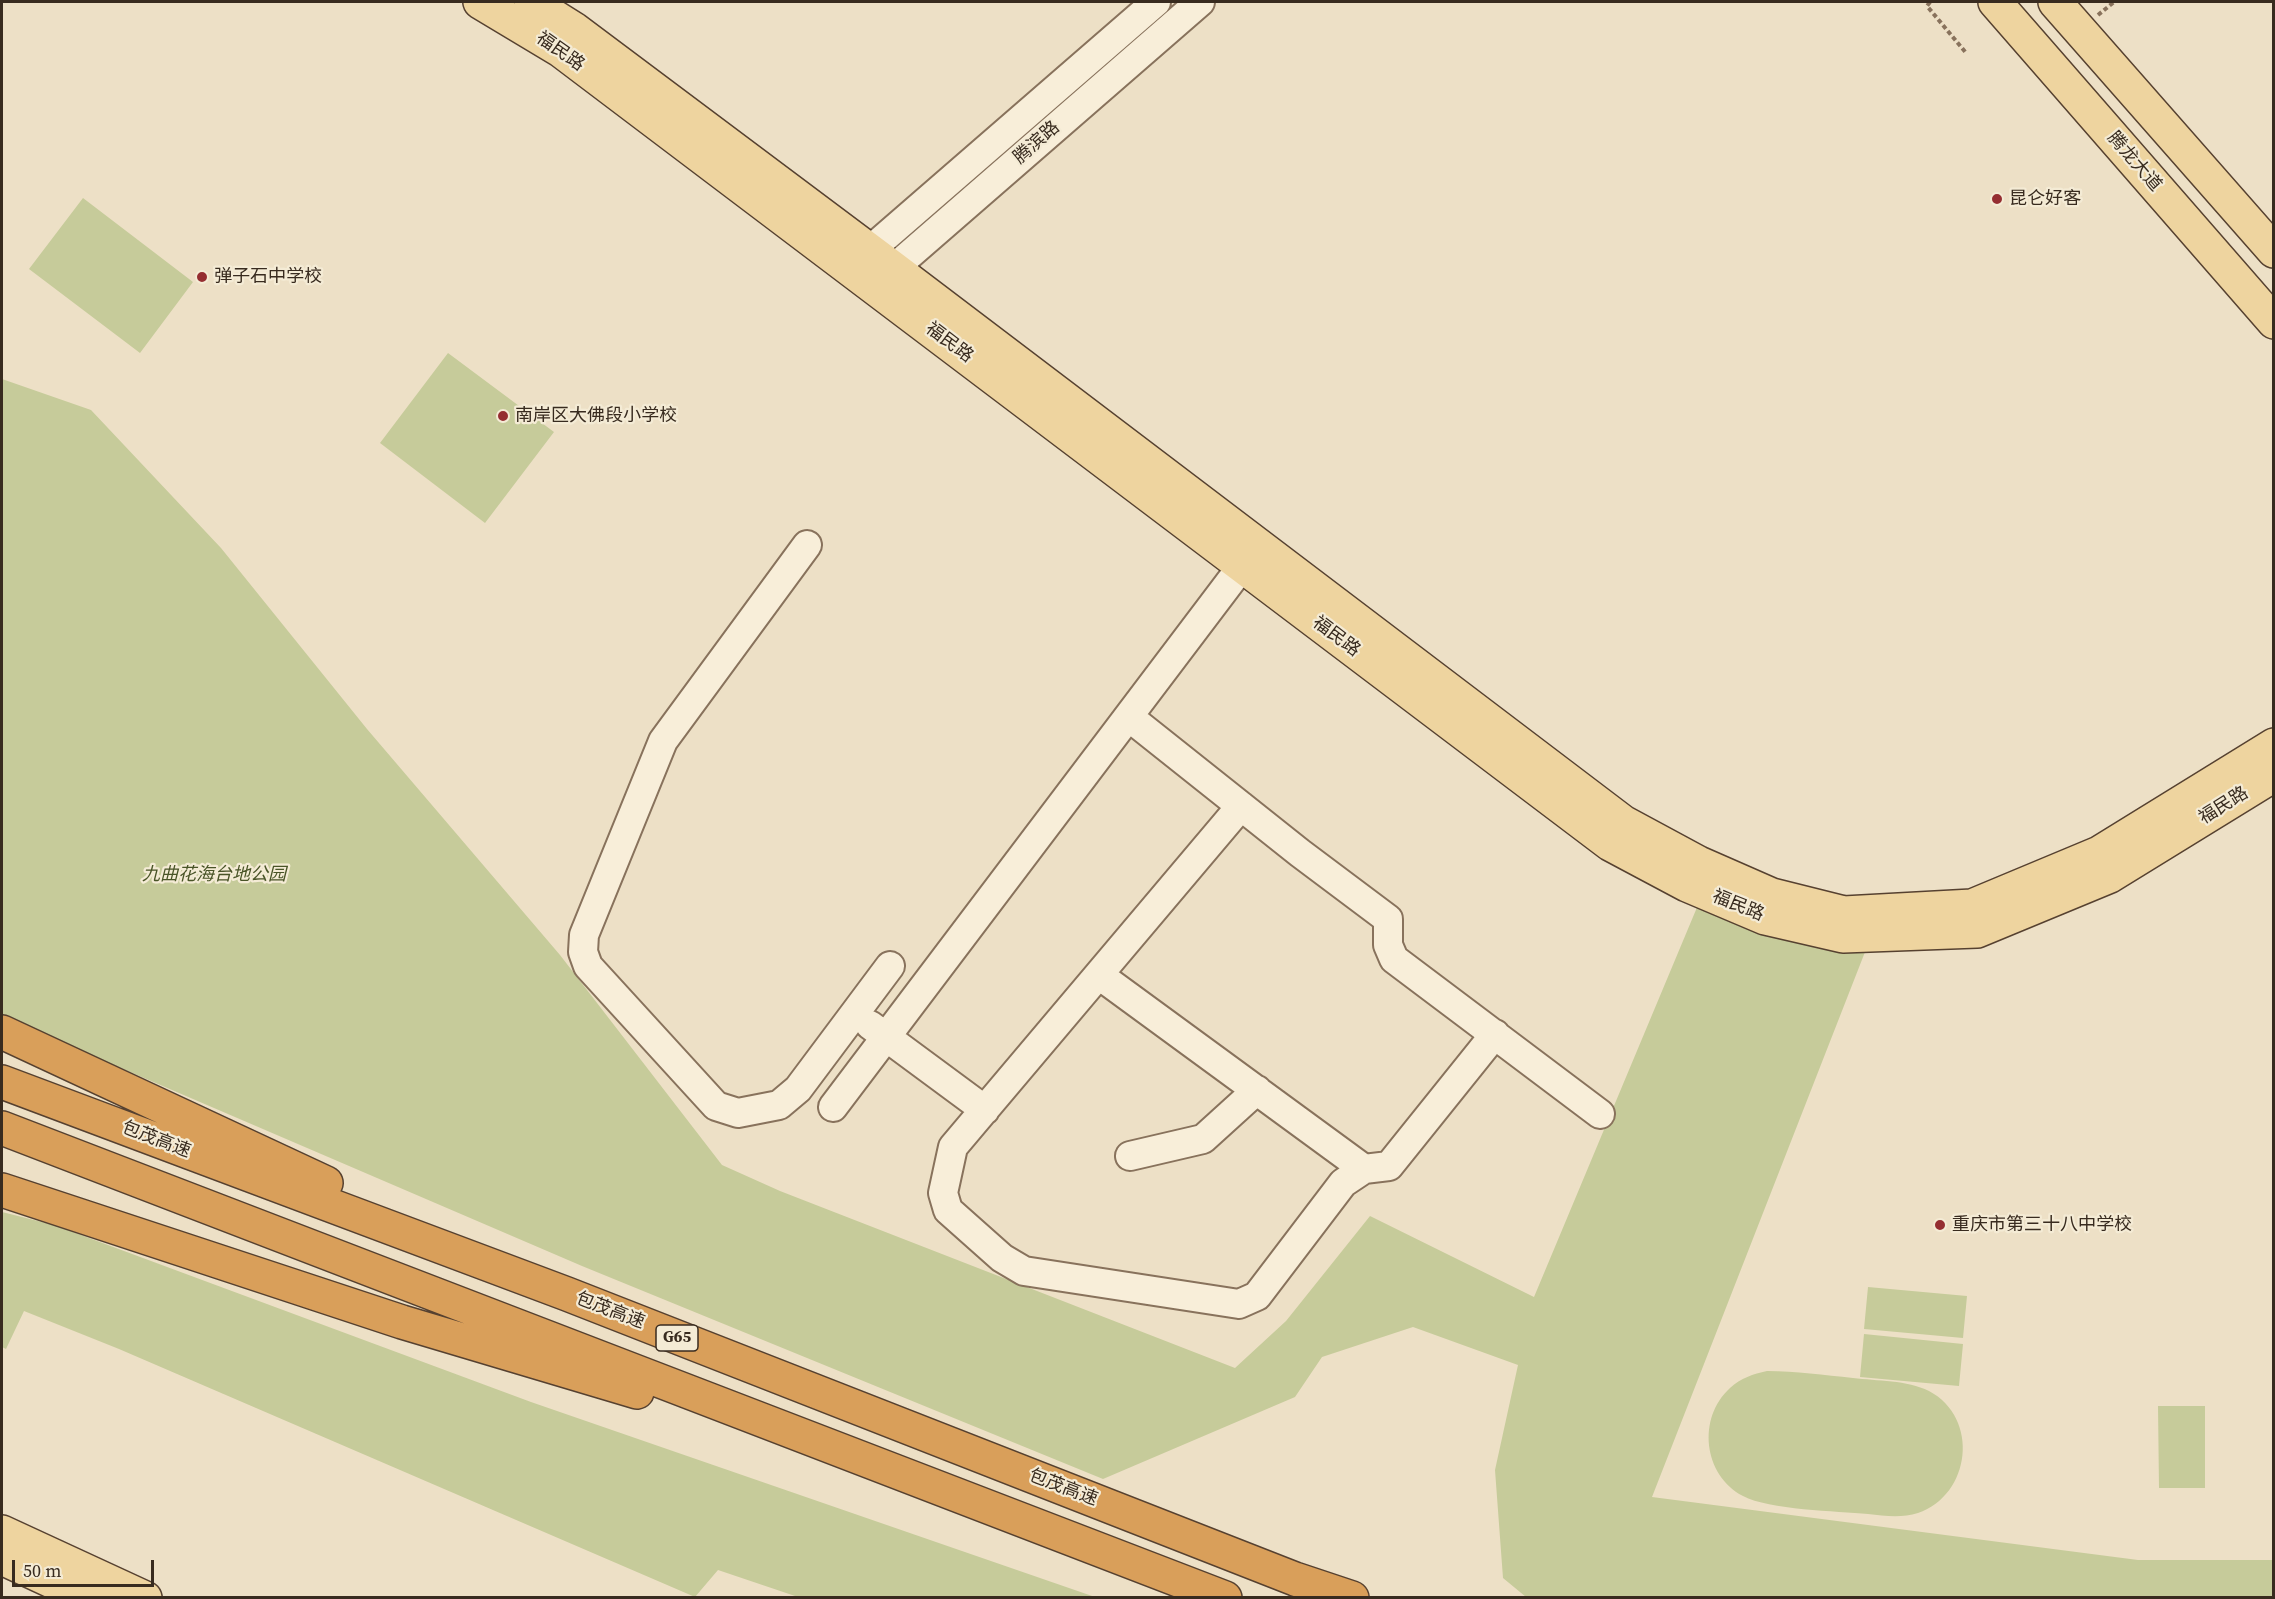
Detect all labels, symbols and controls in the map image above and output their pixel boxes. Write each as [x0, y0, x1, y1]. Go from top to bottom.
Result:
street label: 福民路 [532, 28, 588, 76]
street label: 腾滨路 [1010, 117, 1064, 169]
street label: 腾龙大道 [2102, 128, 2166, 196]
place label: 昆仑好客 [2009, 188, 2081, 210]
marker: 昆仑好客 [1990, 192, 2004, 206]
place label: 弹子石中学校 [214, 266, 322, 288]
marker: 弹子石中学校 [195, 270, 209, 284]
street label: 福民路 [921, 318, 977, 368]
place label: 南岸区大佛段小学校 [515, 405, 677, 427]
marker: 南岸区大佛段小学校 [496, 409, 510, 423]
street label: 福民路 [1308, 612, 1364, 662]
street label: 福民路 [2195, 783, 2253, 829]
park label: 九曲花海台地公园 [142, 864, 286, 886]
street label: 福民路 [1709, 886, 1767, 926]
street label: 包茂高速 [119, 1117, 193, 1163]
place label: 重庆市第三十八中学校 [1952, 1214, 2132, 1236]
marker: 重庆市第三十八中学校 [1933, 1218, 1947, 1232]
street label: 包茂高速 [573, 1288, 647, 1334]
road number: G65 [656, 1325, 698, 1351]
street label: 包茂高速 [1026, 1465, 1100, 1511]
scale bar [15, 1548, 158, 1586]
text: 50 m [23, 1558, 61, 1583]

